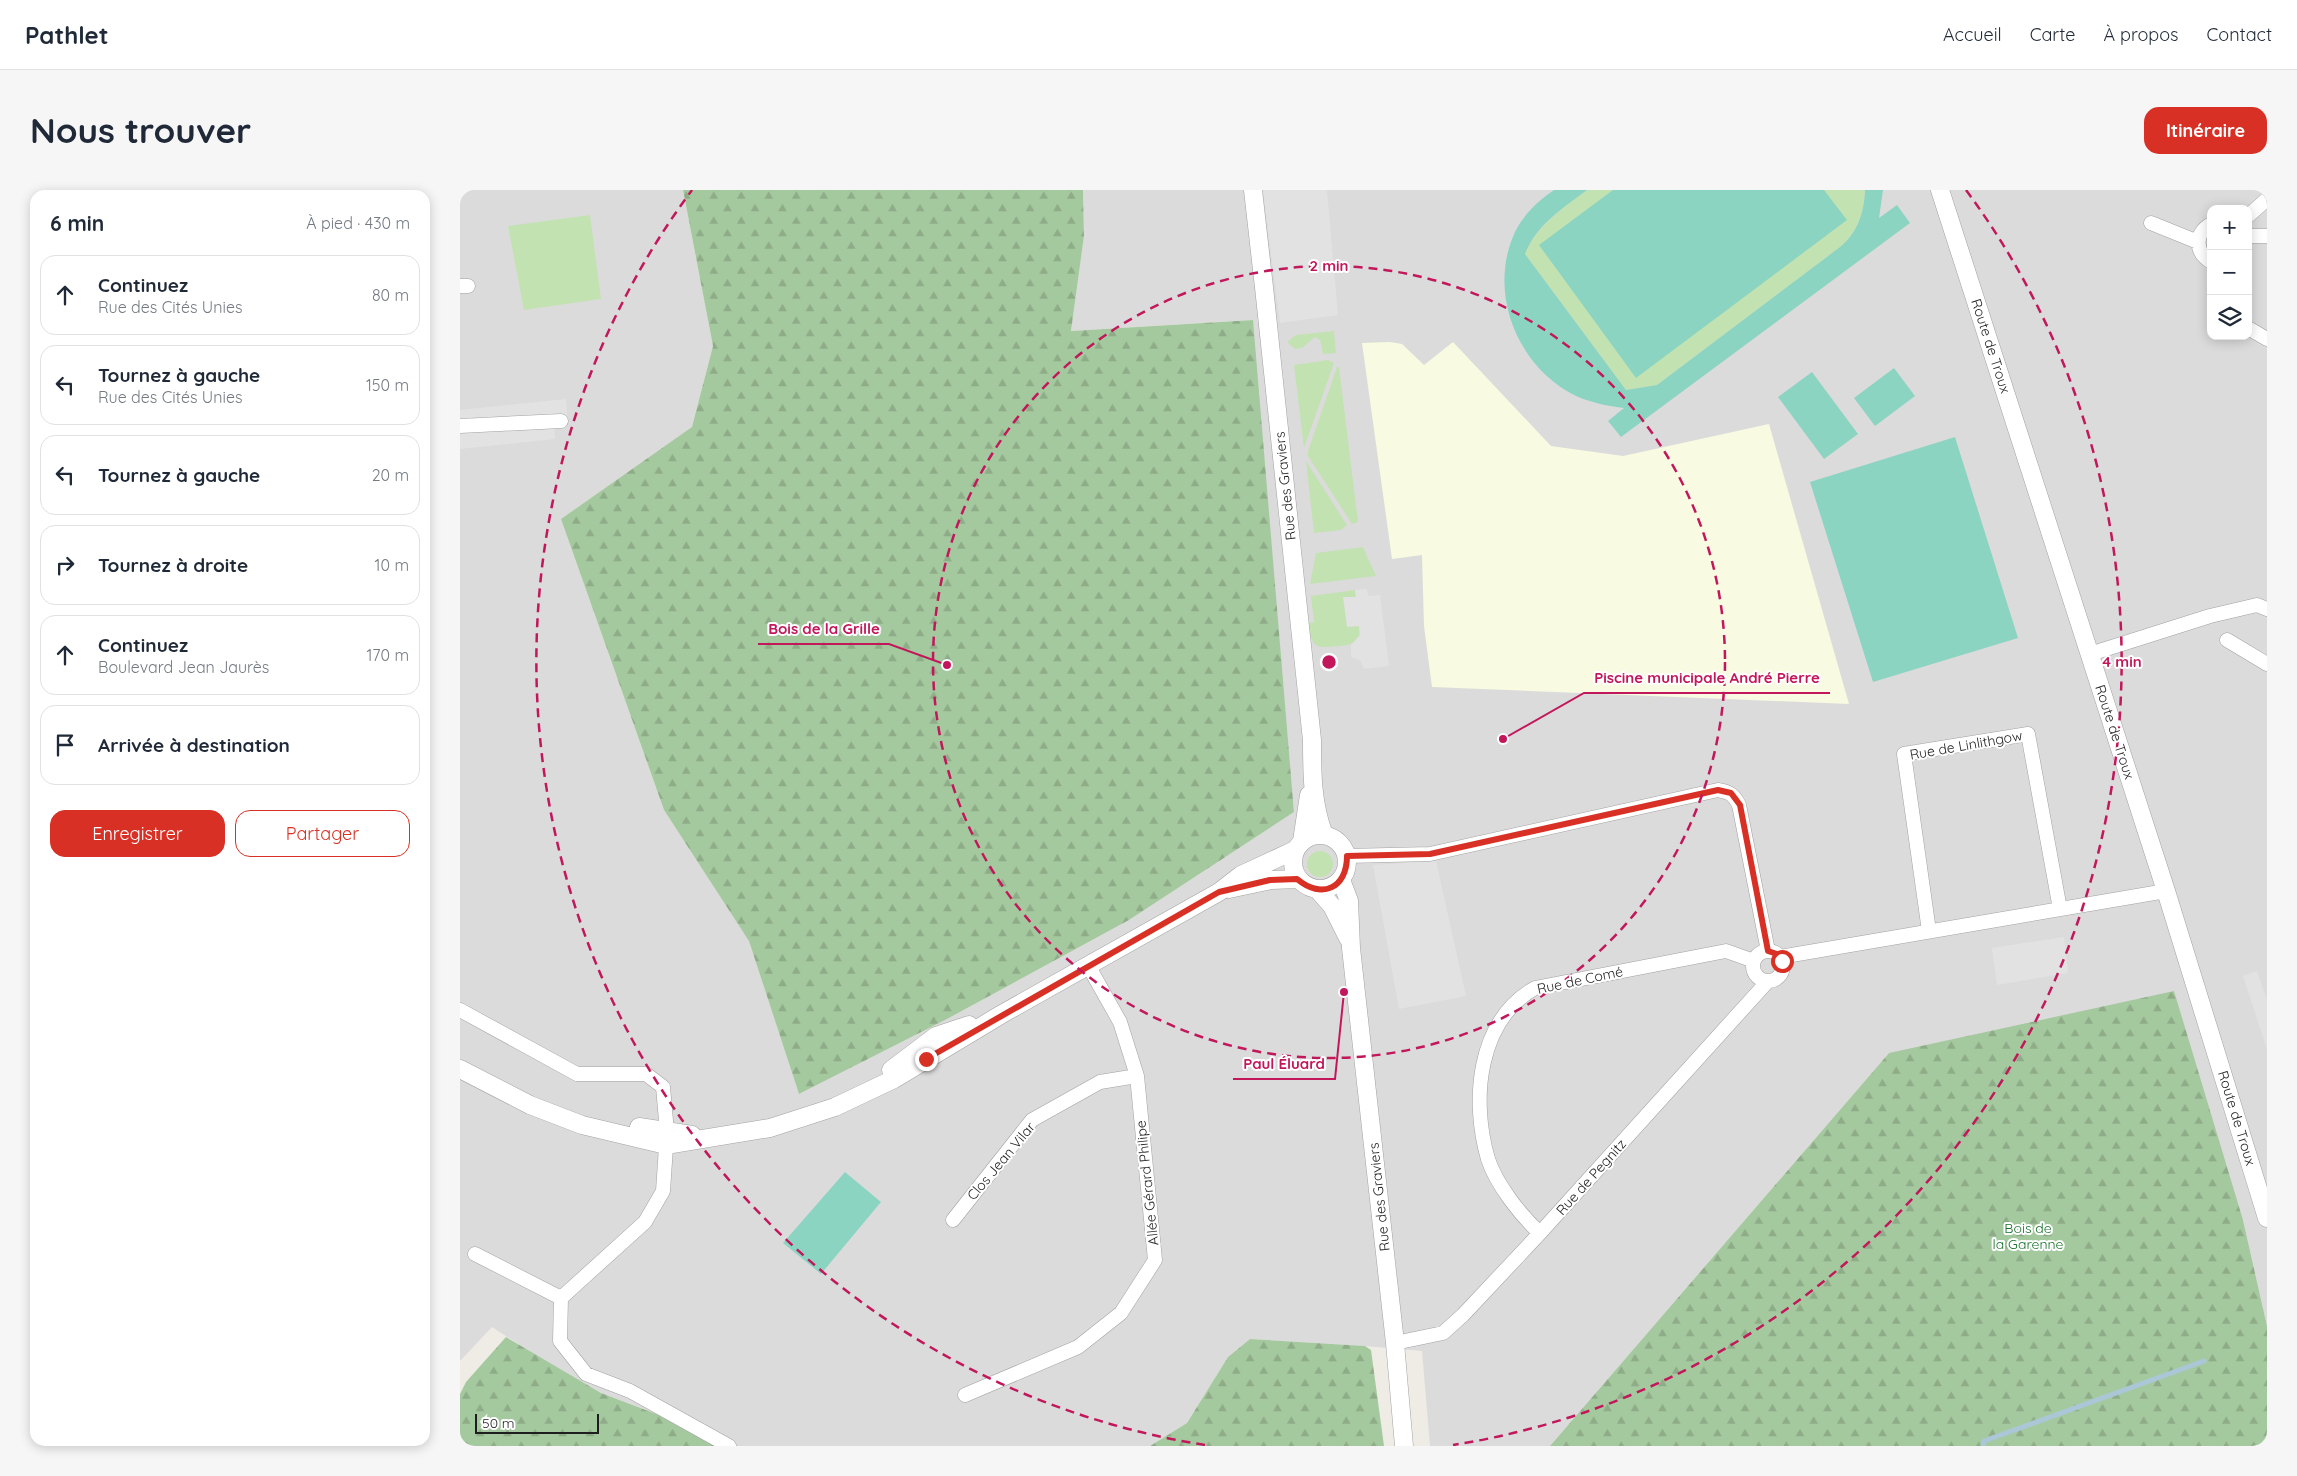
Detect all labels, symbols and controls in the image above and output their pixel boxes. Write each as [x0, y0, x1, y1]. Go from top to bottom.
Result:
text: Pathlet [25, 20, 109, 50]
text: Accueil [1943, 23, 2002, 46]
text: Carte [2030, 23, 2075, 46]
text: À propos [2103, 23, 2179, 46]
text: Contact [2207, 23, 2272, 46]
button: Itinéraire [2144, 107, 2267, 154]
text: Nous trouver [30, 108, 251, 152]
map controls [2207, 205, 2252, 340]
button: + [2207, 205, 2252, 250]
text: 6 min [50, 210, 104, 236]
text: À pied · 430 m [306, 213, 410, 233]
button: − [2207, 250, 2252, 295]
text: 2 min [1309, 256, 1349, 275]
text: Continuez [98, 273, 188, 297]
icon: ahead [51, 281, 79, 309]
text: 80 m [372, 285, 409, 305]
button: layers [2207, 295, 2252, 340]
street label: Route de Troux [1967, 296, 2015, 396]
text: Rue des Cités Unies [98, 297, 242, 317]
text: Tournez à gauche [98, 363, 260, 387]
icon: left [51, 371, 79, 399]
text: 150 m [366, 375, 409, 395]
text: Rue des Cités Unies [98, 387, 242, 407]
street label: Rue des Graviers [1270, 431, 1300, 541]
icon: left [51, 461, 79, 489]
text: Tournez à gauche [98, 463, 260, 487]
text: 20 m [372, 465, 409, 485]
icon: right [51, 551, 79, 579]
text: Tournez à droite [98, 553, 248, 577]
text: 10 m [375, 555, 409, 575]
callout: Bois de la Grille [758, 614, 889, 644]
text: Bois de la Grille [768, 619, 880, 638]
text: Continuez [98, 633, 188, 657]
icon: ahead [51, 641, 79, 669]
text: 170 m [366, 645, 409, 665]
text: 4 min [2102, 652, 2142, 671]
centre of rings [1320, 653, 1338, 671]
text: Boulevard Jean Jaurès [98, 657, 269, 677]
callout: Piscine municipale André Pierre [1584, 663, 1830, 693]
text: Piscine municipale André Pierre [1594, 668, 1820, 687]
street label: Route de Troux [2091, 682, 2139, 782]
street label: Rue de Linlithgow [1908, 726, 2024, 764]
icon: arrive [51, 731, 79, 759]
text: Arrivée à destination [98, 733, 290, 757]
button: Enregistrer [50, 810, 225, 857]
button: Partager [235, 810, 410, 857]
route start [1771, 950, 1794, 973]
street label: Rue de Comé [1535, 962, 1625, 998]
route end [915, 1048, 938, 1071]
callout: Paul Éluard [1233, 1049, 1335, 1079]
text: Paul Éluard [1243, 1054, 1325, 1073]
street label: Route de Troux [2214, 1068, 2260, 1168]
street label: Clos Jean Vilar [963, 1118, 1039, 1204]
street label: Allée Gérard Philipe [1131, 1119, 1163, 1246]
street label: Rue de Pegnitz [1552, 1135, 1630, 1219]
street label: Rue des Graviers [1364, 1142, 1394, 1252]
park label: Bois de la Garenne [1992, 1219, 2064, 1253]
scale bar [475, 1411, 599, 1434]
text: 50 m [482, 1414, 515, 1432]

